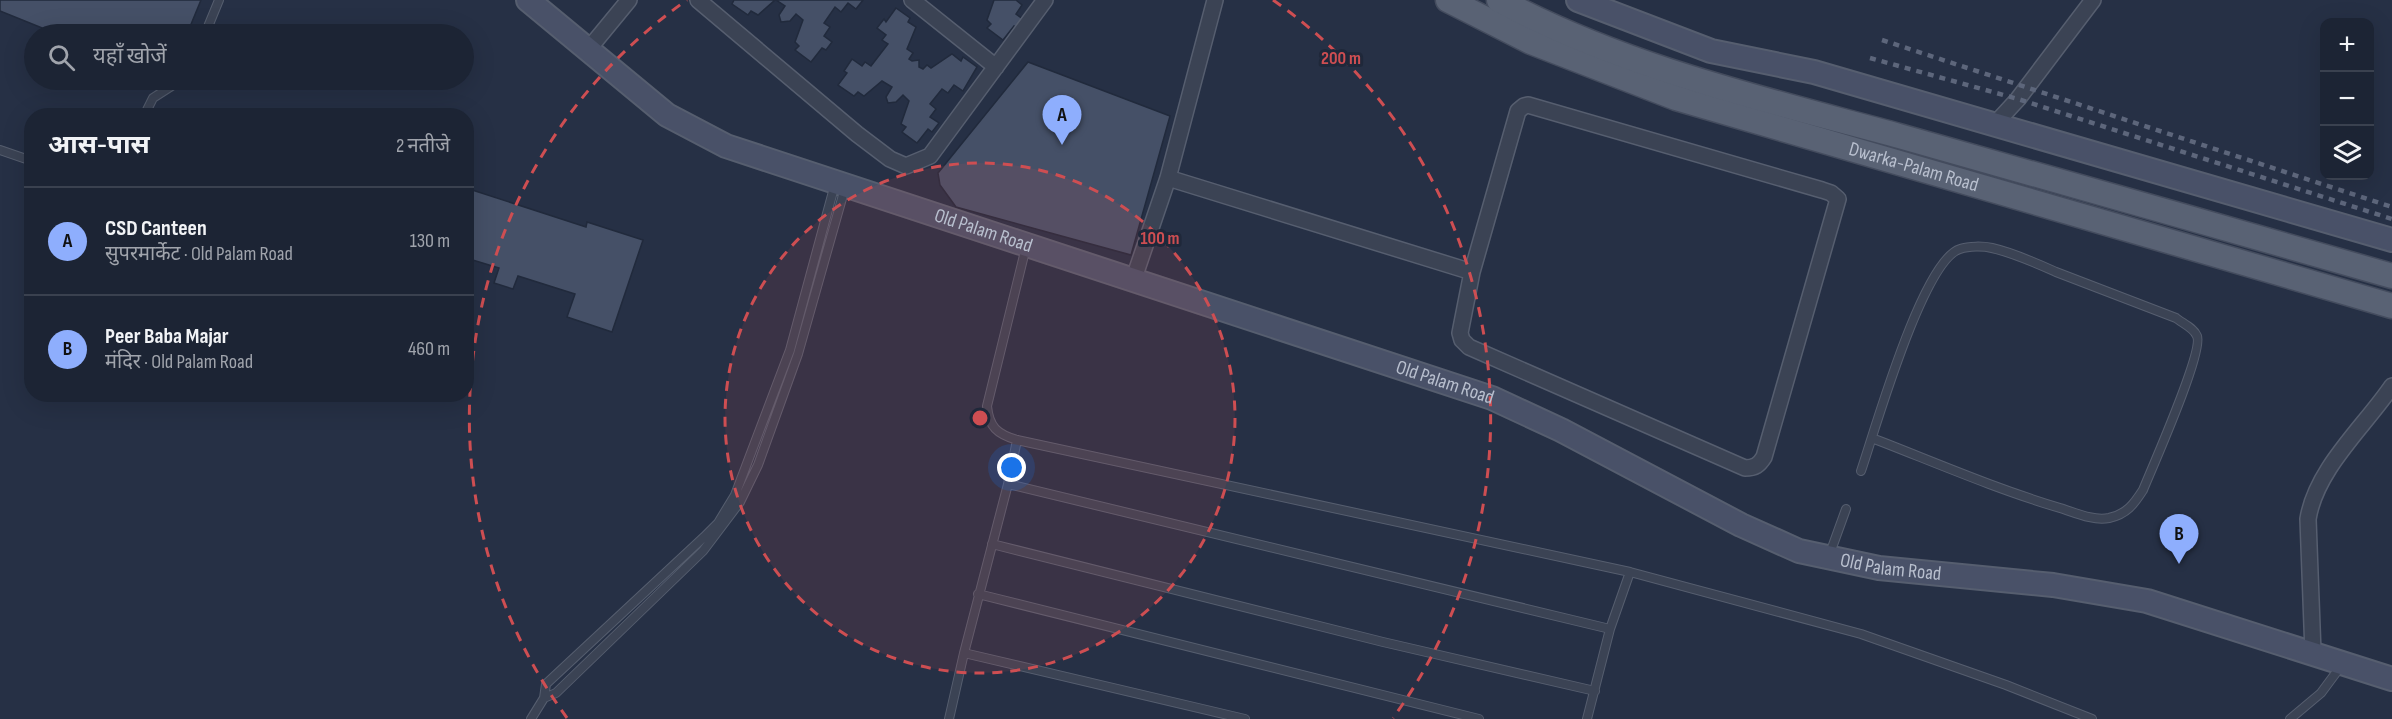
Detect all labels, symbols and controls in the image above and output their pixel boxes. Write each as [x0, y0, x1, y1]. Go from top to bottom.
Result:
map controls [2320, 18, 2374, 180]
button: + [2320, 18, 2374, 72]
search box [24, 24, 474, 90]
icon: search [45, 41, 78, 74]
text: यहाँ खोजें [93, 43, 167, 70]
text: 200 m [1321, 48, 1361, 69]
button: − [2320, 72, 2374, 126]
pin: A [1042, 96, 1082, 145]
button: layers [2320, 126, 2374, 180]
text: आस-पास [48, 130, 150, 161]
text: 2 नतीजे [396, 134, 450, 158]
street label: Dwarka-Palam Road [1846, 137, 1981, 197]
street label: Old Palam Road [931, 203, 1035, 258]
text: CSD Canteen [105, 215, 207, 242]
text: 100 m [1141, 228, 1180, 249]
text: A [63, 229, 72, 253]
text: 130 m [410, 229, 450, 253]
text: सुपरमार्केट · Old Palam Road [105, 242, 293, 266]
text: Peer Baba Majar [105, 323, 229, 350]
text: B [63, 337, 72, 361]
text: 460 m [408, 337, 450, 361]
text: मंदिर · Old Palam Road [105, 350, 253, 374]
street label: Old Palam Road [1393, 355, 1497, 410]
centre of rings [970, 408, 990, 428]
your location [997, 453, 1026, 482]
pin: B [2160, 514, 2198, 564]
street label: Old Palam Road [1838, 548, 1942, 586]

